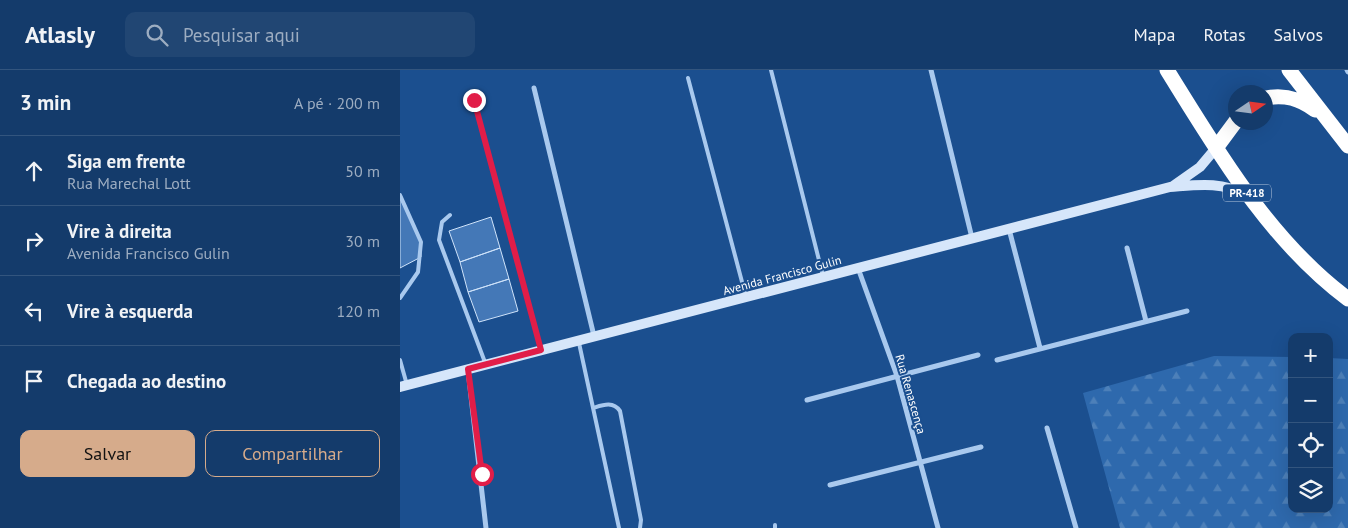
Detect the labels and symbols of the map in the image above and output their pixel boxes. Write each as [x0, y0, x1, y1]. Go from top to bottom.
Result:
north arrow [1228, 85, 1273, 130]
route end [463, 89, 486, 112]
road number: PR-418 [1223, 185, 1271, 202]
street label: Avenida Francisco Gulin [721, 252, 843, 298]
street label: Rua Renascença [892, 352, 930, 436]
route start [471, 463, 494, 486]

